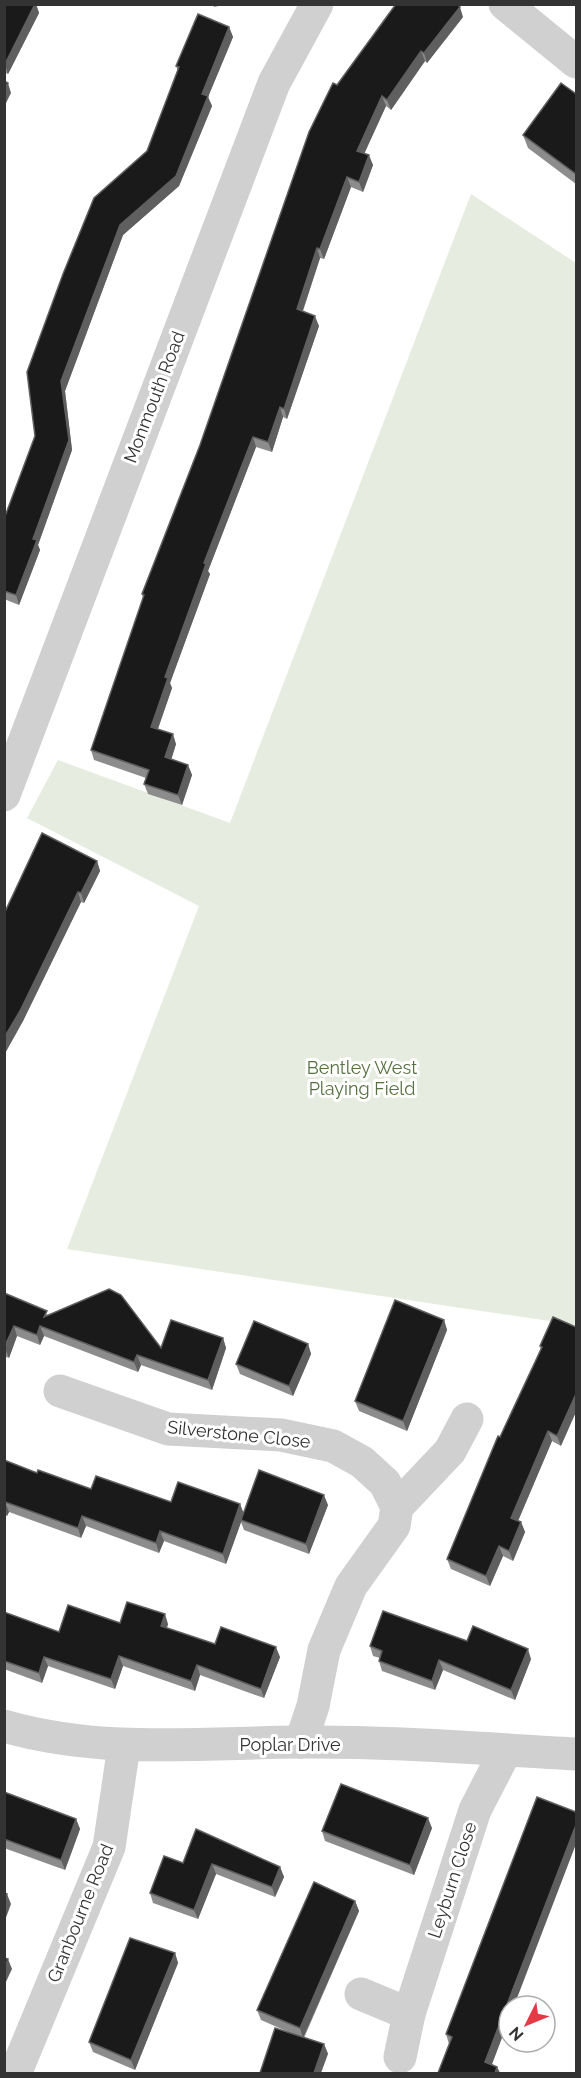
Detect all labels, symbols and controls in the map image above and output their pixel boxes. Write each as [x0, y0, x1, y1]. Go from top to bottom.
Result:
street label: Monmouth Road [119, 328, 189, 466]
park label: Bentley West Playing Field [307, 1057, 417, 1099]
street label: Silverstone Close [166, 1416, 312, 1452]
street label: Poplar Drive [240, 1734, 341, 1755]
street label: Leyburn Close [423, 1819, 481, 1941]
street label: Granbourne Road [43, 1841, 117, 1985]
north arrow [497, 1994, 557, 2054]
text: N [505, 2023, 528, 2045]

